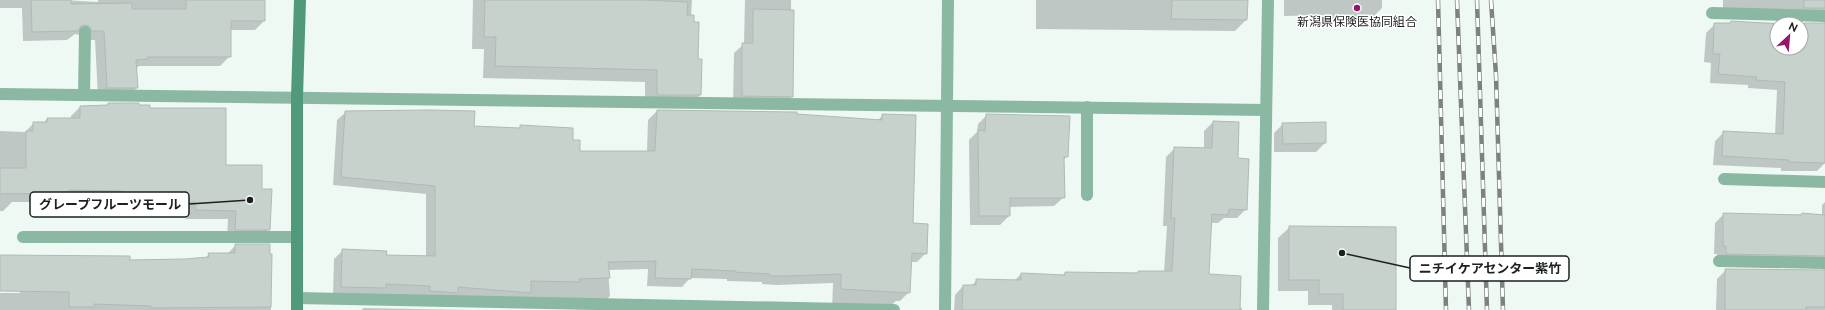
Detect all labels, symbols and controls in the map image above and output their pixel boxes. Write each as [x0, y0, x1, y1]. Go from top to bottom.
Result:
marker: 新潟県保険医協同組合 [1352, 3, 1362, 13]
place label: 新潟県保険医協同組合 [1297, 15, 1417, 29]
north arrow [1769, 16, 1809, 56]
text: N [1787, 20, 1800, 35]
callout: グレープフルーツモール [30, 192, 189, 217]
text: グレープフルーツモール [39, 197, 181, 212]
callout: ニチイケアセンター紫竹 [1410, 256, 1569, 281]
text: ニチイケアセンター紫竹 [1419, 261, 1561, 276]

